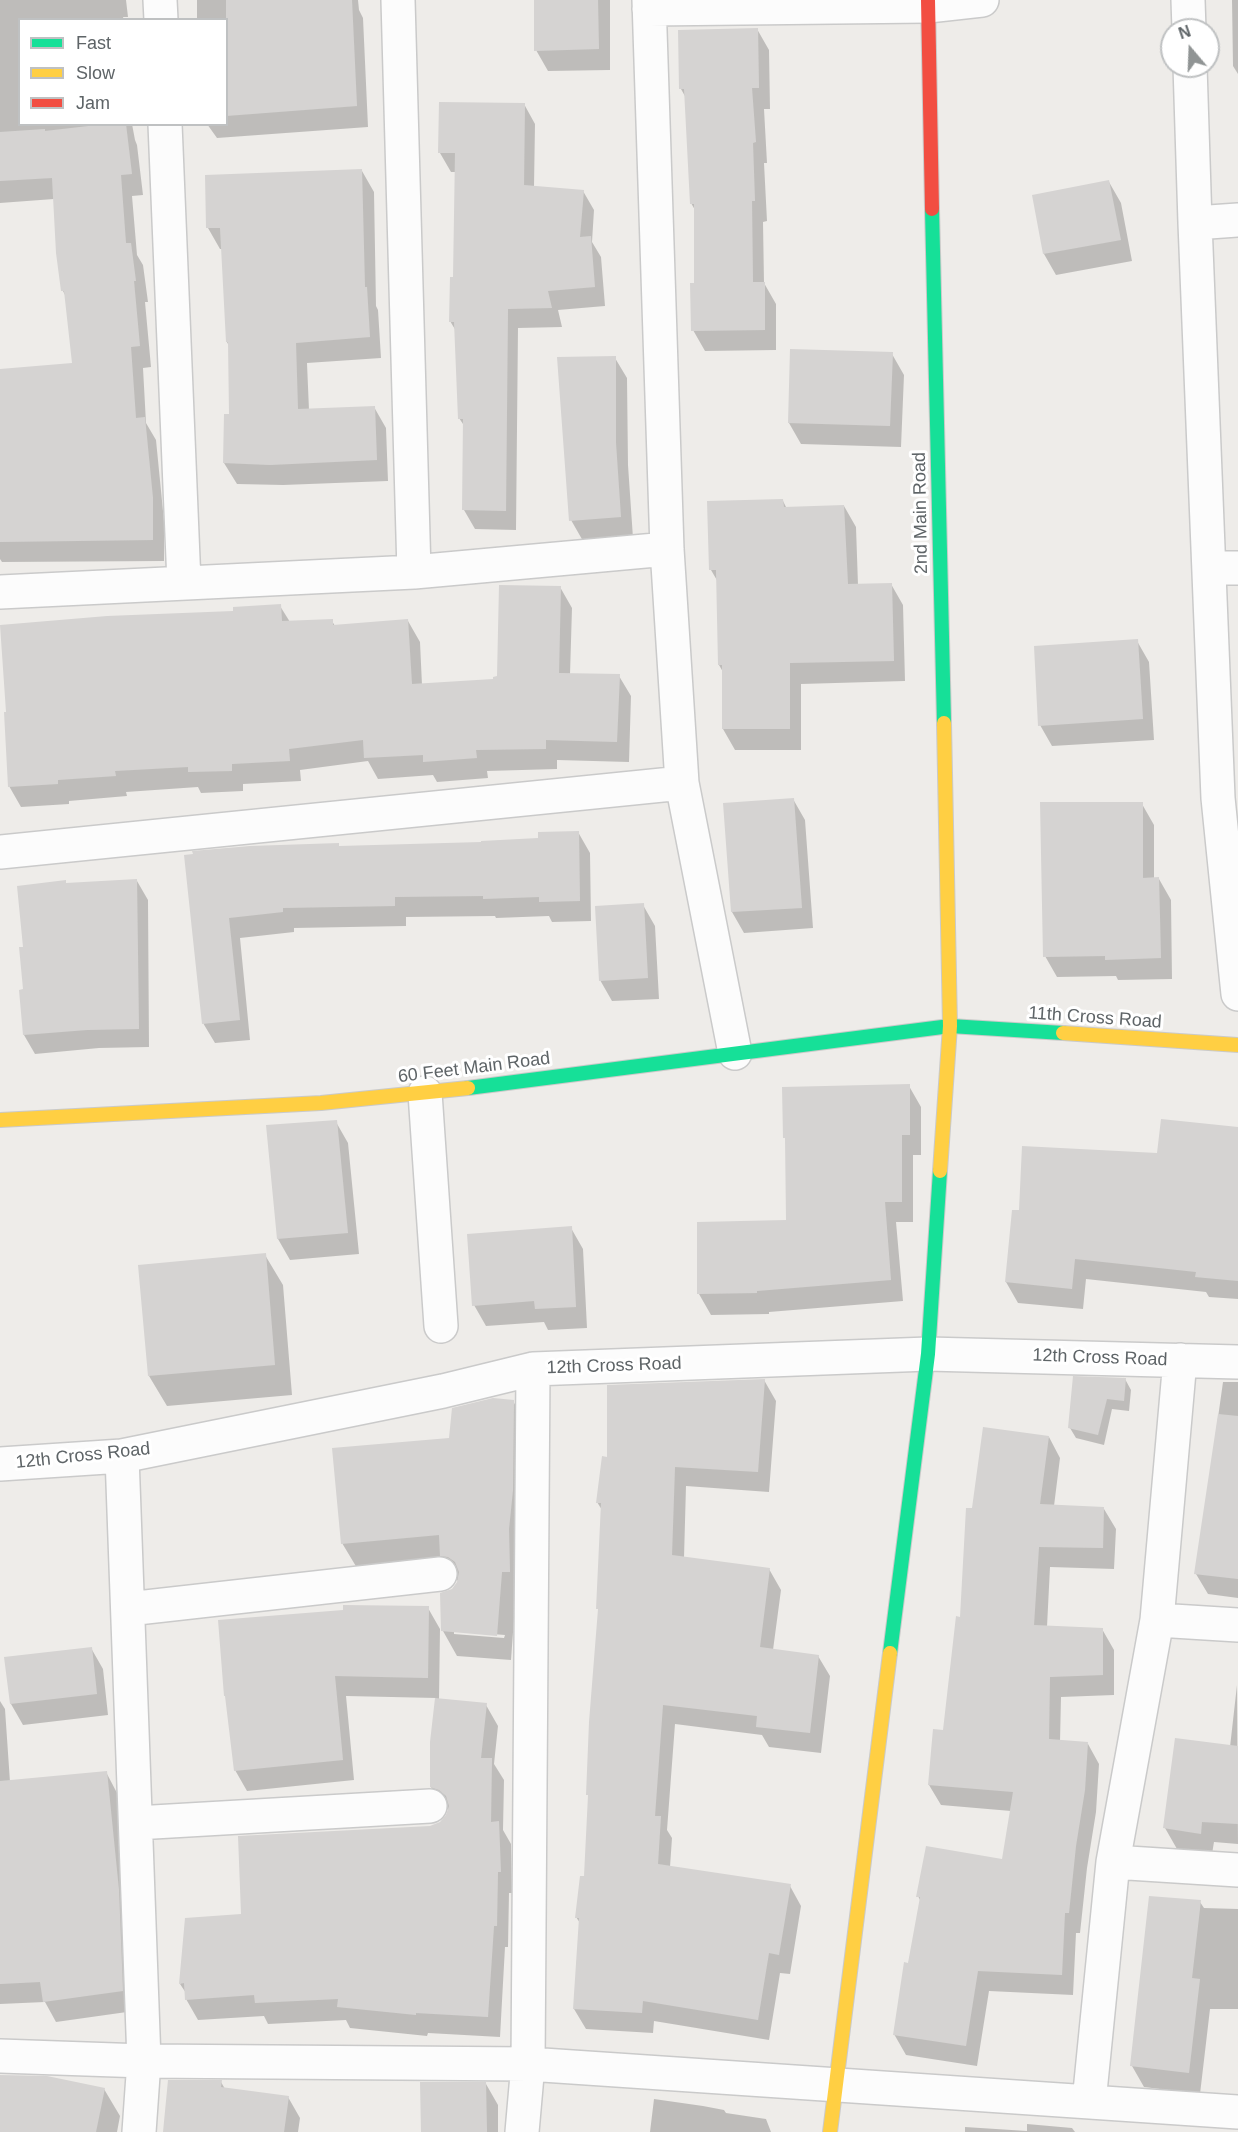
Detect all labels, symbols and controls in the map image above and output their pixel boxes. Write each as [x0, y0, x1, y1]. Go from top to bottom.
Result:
legend [18, 18, 228, 126]
north arrow [1160, 18, 1220, 78]
text: N [1176, 22, 1193, 42]
text: Fast [76, 33, 111, 53]
text: Slow [76, 63, 115, 83]
text: Jam [76, 93, 110, 113]
street label: 2nd Main Road [909, 452, 933, 574]
street label: 11th Cross Road [1028, 1003, 1162, 1033]
street label: 60 Feet Main Road [397, 1048, 551, 1088]
street label: 12th Cross Road [1032, 1345, 1168, 1371]
street label: 12th Cross Road [546, 1353, 682, 1379]
street label: 12th Cross Road [15, 1438, 151, 1474]

